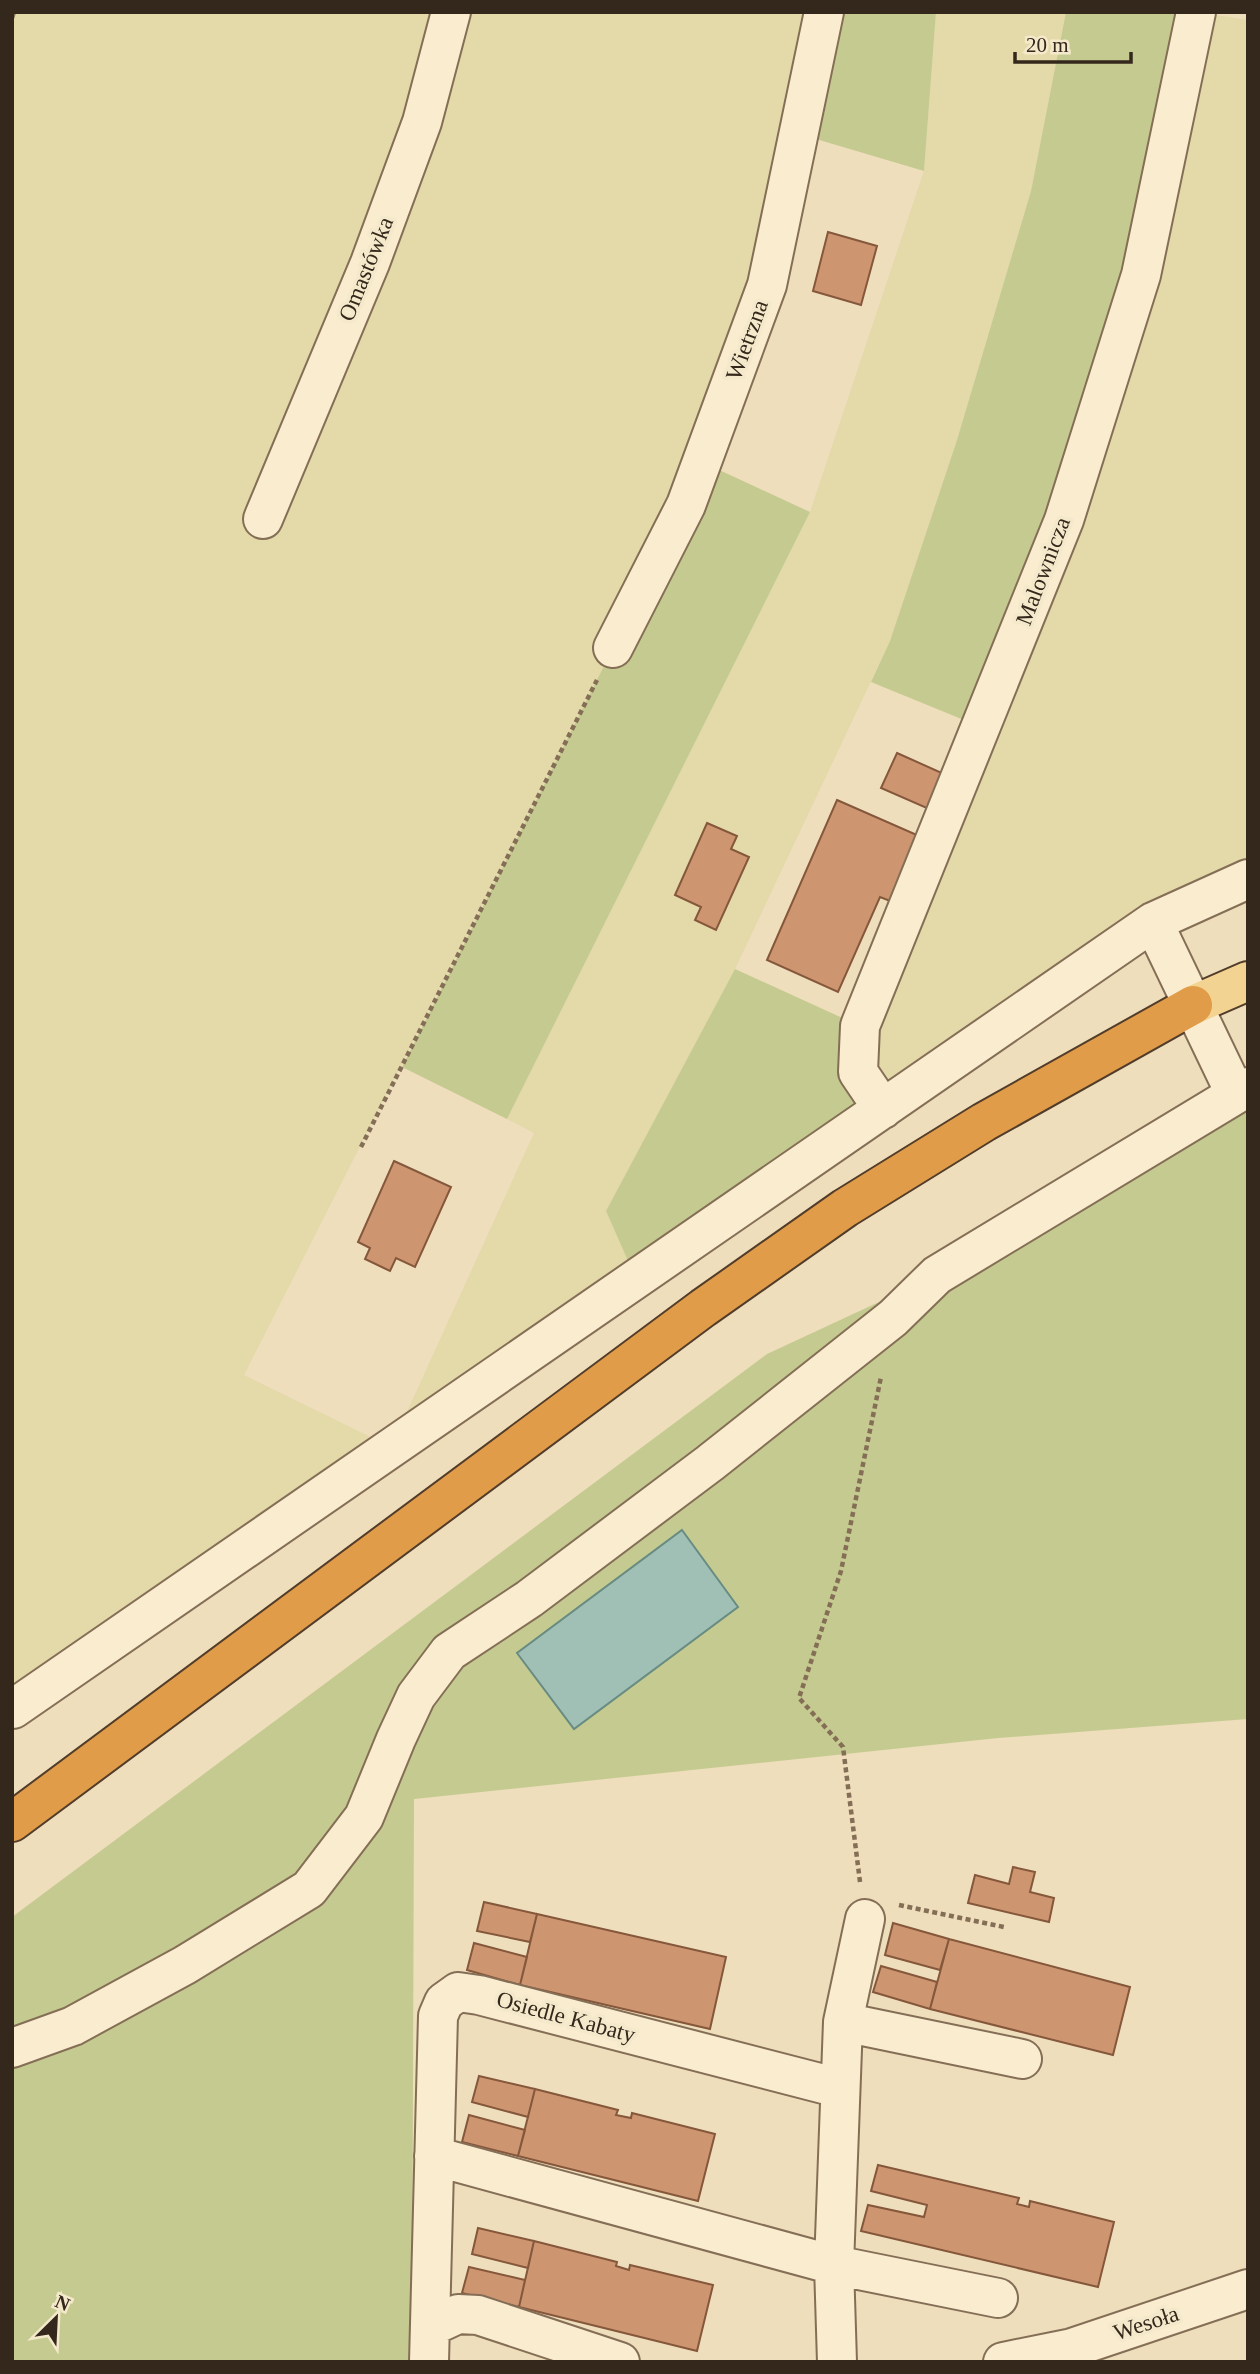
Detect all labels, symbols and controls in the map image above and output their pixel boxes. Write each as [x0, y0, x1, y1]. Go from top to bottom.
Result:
scale bar [1015, 21, 1130, 65]
text: 20 m [1026, 33, 1069, 57]
street label: Omastówka [334, 213, 398, 325]
street label: Wietrzna [721, 297, 773, 383]
street label: Malownicza [1011, 513, 1075, 629]
street label: Osiedle Kabaty [494, 1986, 638, 2048]
north arrow [21, 2283, 91, 2353]
text: N [52, 2291, 73, 2315]
street label: Wesoła [1110, 2301, 1182, 2345]

